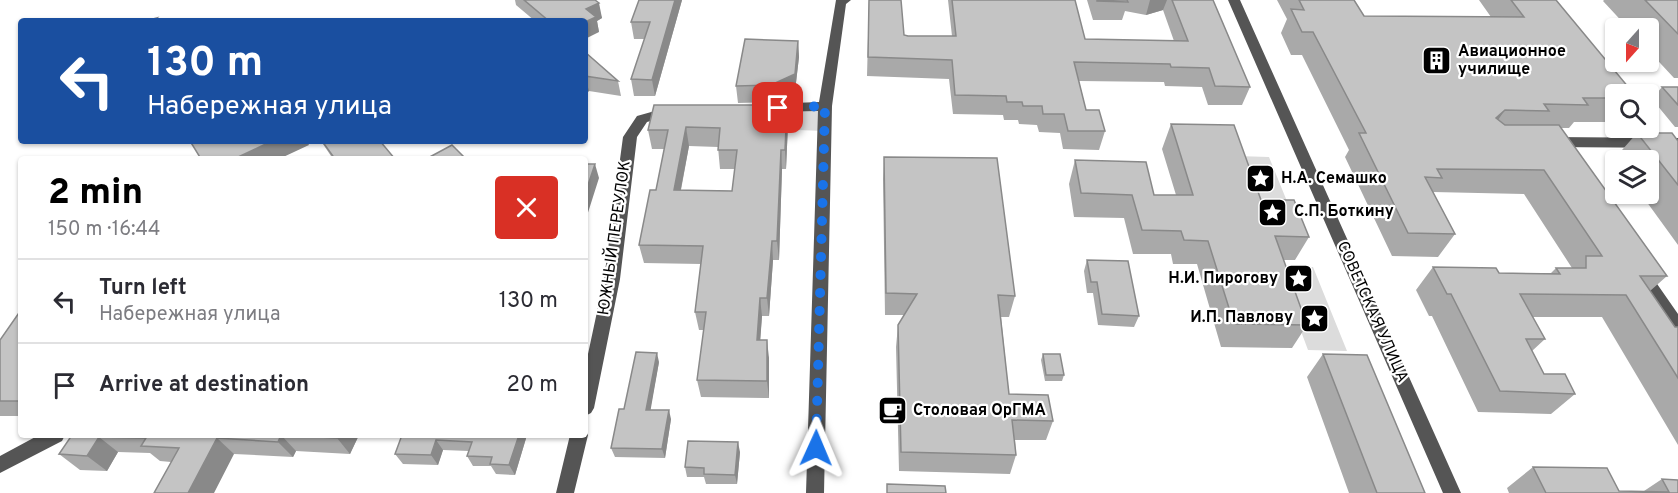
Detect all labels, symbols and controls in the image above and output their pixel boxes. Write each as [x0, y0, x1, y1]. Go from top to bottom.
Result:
north arrow [1605, 18, 1659, 72]
map controls [1605, 18, 1659, 204]
text: 130 m [147, 38, 263, 91]
icon: left [48, 42, 126, 120]
place label: Авиационное училище [1458, 42, 1566, 80]
building icon: Авиационное училище [1421, 45, 1453, 77]
pin [752, 82, 803, 133]
button: search [1605, 84, 1659, 138]
text: Набережная улица [147, 90, 392, 124]
icon: arrive [761, 91, 794, 124]
button: layers [1605, 150, 1659, 204]
street label: ЮЖНЫЙ ПЕРЕУЛОК [592, 159, 636, 317]
place icon: Н.А. Семашко [1244, 163, 1276, 195]
place label: Н.А. Семашко [1281, 169, 1387, 189]
text: 2 min [48, 171, 143, 217]
button: close [495, 176, 558, 239]
place icon: С.П. Боткину [1257, 196, 1289, 228]
place label: С.П. Боткину [1294, 202, 1394, 222]
text: 150 m · 16:44 [48, 217, 160, 243]
street label: СОВЕТСКАЯ УЛИЦА [1332, 238, 1412, 386]
place icon: Н.И. Пирогову [1283, 263, 1315, 295]
place label: Н.И. Пирогову [1168, 269, 1278, 289]
text: Turn left [99, 275, 187, 302]
icon: left [48, 285, 81, 318]
text: 130 m [499, 288, 558, 315]
text: Набережная улица [99, 302, 281, 328]
place icon: И.П. Павлову [1298, 302, 1330, 334]
place label: И.П. Павлову [1190, 308, 1293, 328]
icon: arrive [48, 369, 81, 402]
text: Arrive at destination [99, 372, 309, 399]
text: 20 m [507, 372, 558, 399]
cafe icon: Столовая ОрГМА [876, 395, 908, 427]
place label: Столовая ОрГМА [913, 401, 1046, 421]
position arrow [784, 416, 848, 480]

